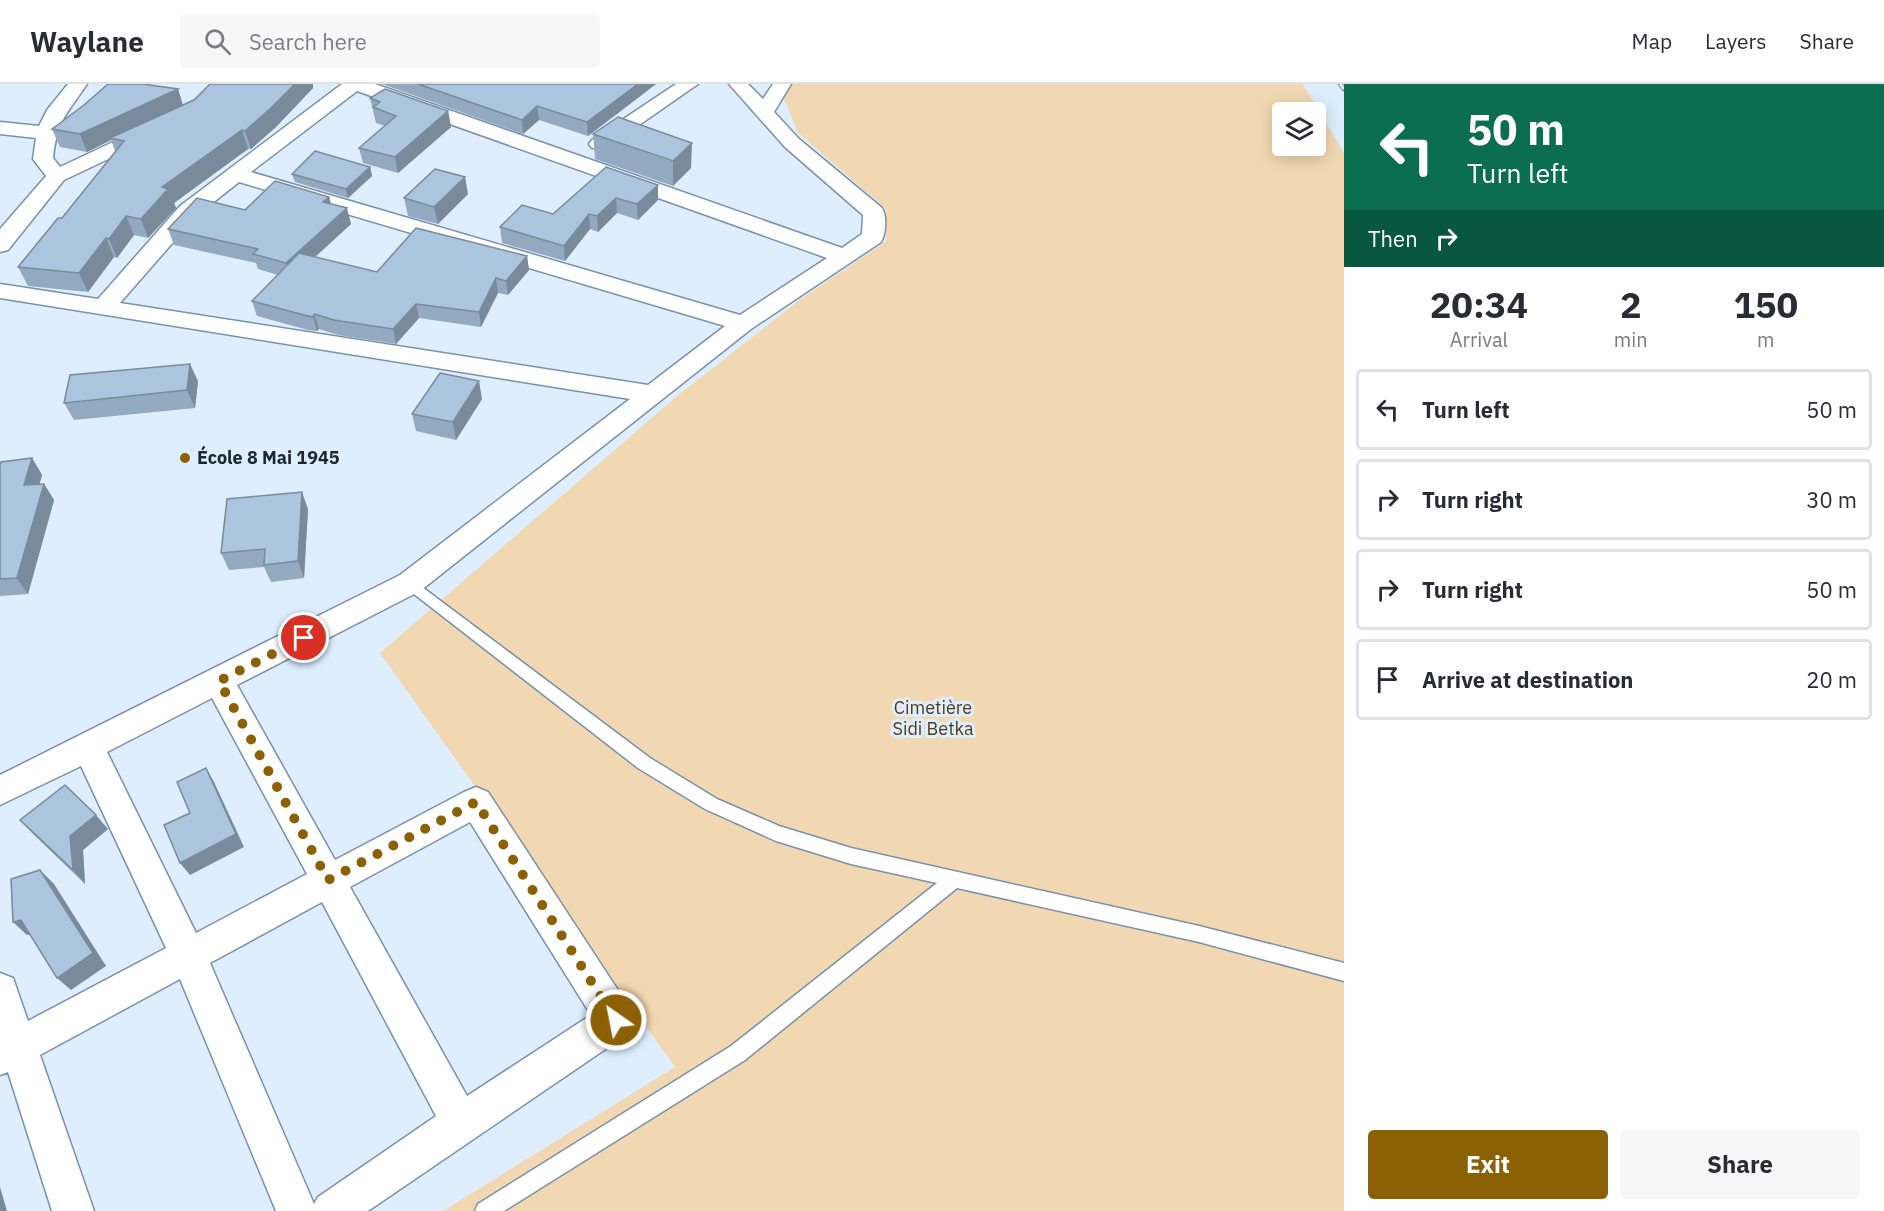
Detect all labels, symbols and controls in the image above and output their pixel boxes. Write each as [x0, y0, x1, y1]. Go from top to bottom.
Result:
search box [180, 14, 600, 68]
text: Waylane [30, 23, 144, 60]
icon: search [201, 25, 234, 58]
text: Search here [249, 27, 367, 56]
text: Map [1632, 27, 1672, 55]
text: Layers [1705, 27, 1767, 55]
text: Share [1800, 27, 1854, 55]
map controls [1272, 102, 1326, 156]
button: layers [1272, 102, 1326, 156]
text: 50 m [1467, 102, 1565, 157]
icon: left [1368, 108, 1446, 186]
text: Turn left [1467, 155, 1568, 190]
icon: right [1430, 222, 1463, 255]
text: Then [1368, 224, 1418, 253]
text: 20:34 [1430, 281, 1528, 328]
text: 2 [1620, 281, 1642, 328]
text: 150 [1733, 281, 1798, 328]
text: Arrival [1450, 326, 1508, 353]
text: min [1614, 326, 1648, 353]
text: m [1757, 326, 1775, 353]
icon: left [1371, 393, 1404, 426]
text: Turn left [1422, 395, 1510, 424]
text: 50 m [1806, 395, 1857, 424]
place label: École 8 Mai 1945 [197, 445, 340, 469]
marker: École 8 Mai 1945 [178, 451, 192, 465]
icon: right [1371, 483, 1404, 516]
text: Turn right [1422, 485, 1523, 514]
text: 30 m [1806, 485, 1857, 514]
icon: right [1371, 573, 1404, 606]
text: Turn right [1422, 575, 1523, 604]
text: 50 m [1806, 575, 1857, 604]
pin [278, 612, 329, 663]
icon: arrive [287, 621, 320, 654]
icon: arrive [1371, 663, 1404, 696]
text: Arrive at destination [1422, 665, 1633, 694]
text: 20 m [1806, 665, 1857, 694]
park label: Cimetière Sidi Betka [892, 696, 974, 740]
position arrow [584, 988, 648, 1052]
button: Exit [1368, 1130, 1608, 1199]
button: Share [1620, 1130, 1860, 1199]

